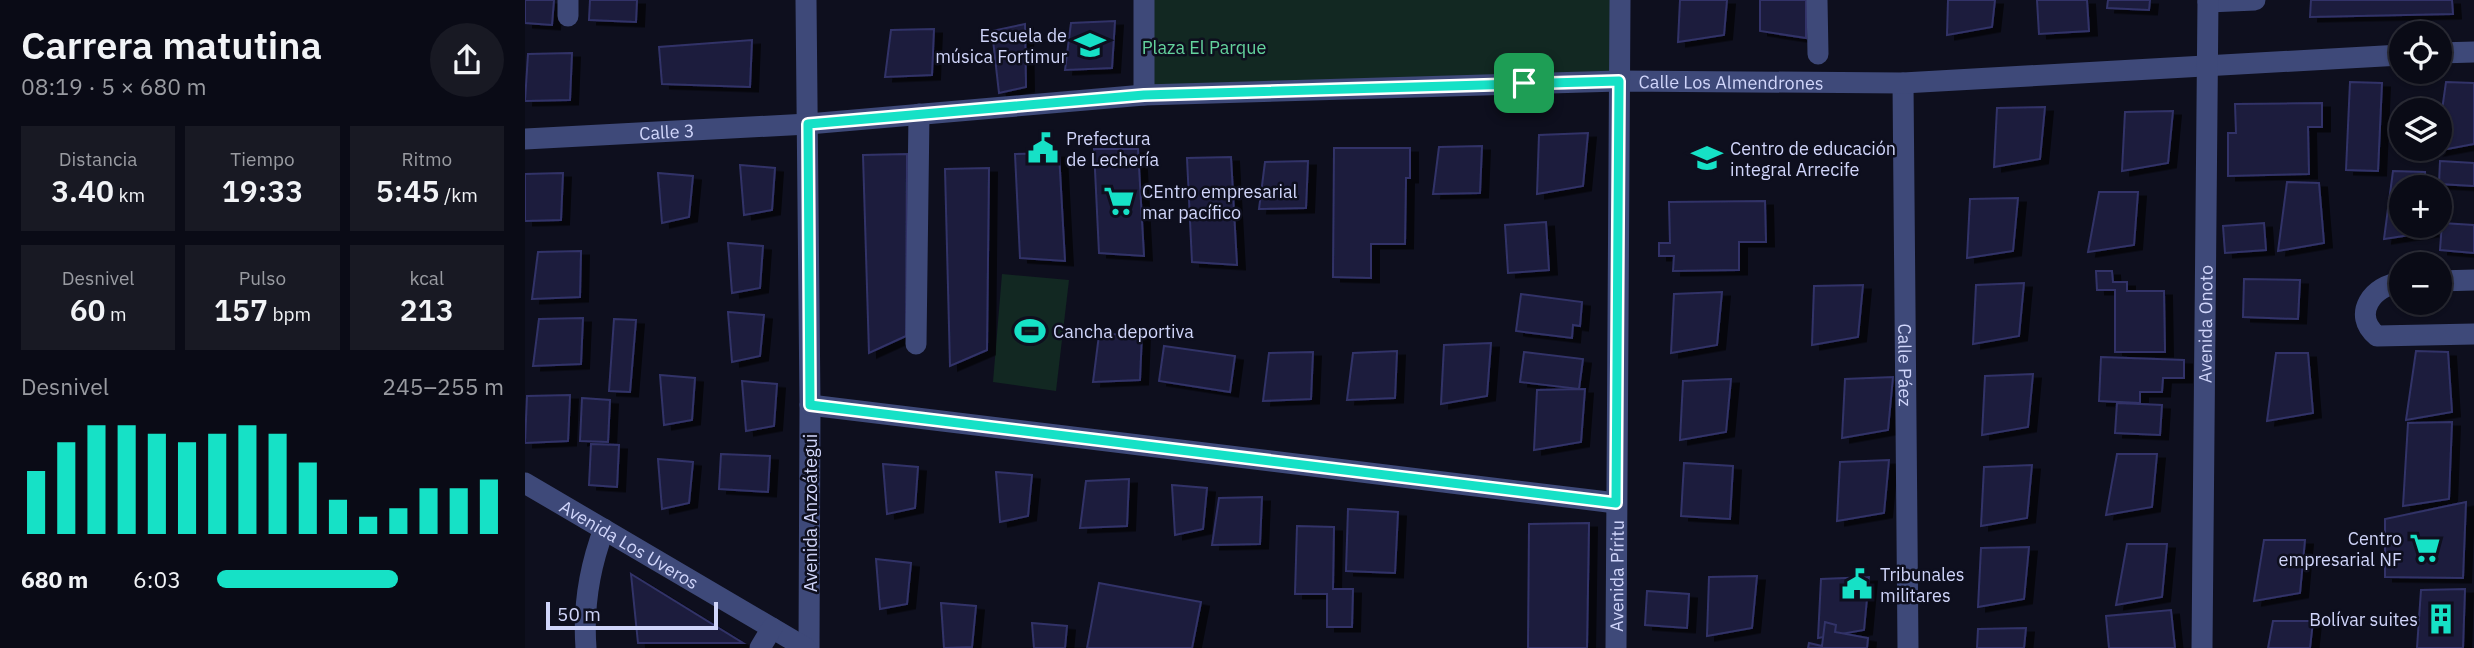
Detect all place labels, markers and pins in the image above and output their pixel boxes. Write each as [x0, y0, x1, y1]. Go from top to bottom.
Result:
place label: Escuela de música Fortimur [935, 24, 1067, 68]
school or university icon: Escuela de música Fortimur [1073, 28, 1107, 62]
pin [1494, 53, 1554, 113]
place label: Prefectura de Lechería [1066, 127, 1160, 171]
public building icon: Prefectura de Lechería [1026, 131, 1060, 165]
place label: Centro de educación integral Arrecife [1730, 137, 1896, 181]
school or university icon: Centro de educación integral Arrecife [1690, 141, 1724, 175]
place label: CEntro empresarial mar pacífico [1142, 180, 1298, 224]
supermarket icon: CEntro empresarial mar pacífico [1102, 184, 1136, 218]
sports icon: Cancha deportiva [1013, 314, 1047, 348]
place label: Cancha deportiva [1053, 320, 1194, 343]
place label: Centro empresarial NF [2279, 527, 2402, 571]
supermarket icon: Centro empresarial NF [2408, 531, 2442, 565]
place label: Tribunales militares [1880, 563, 1965, 607]
public building icon: Tribunales militares [1840, 567, 1874, 601]
building icon: Bolívar suites [2424, 602, 2458, 636]
place label: Bolívar suites [2309, 608, 2418, 631]

